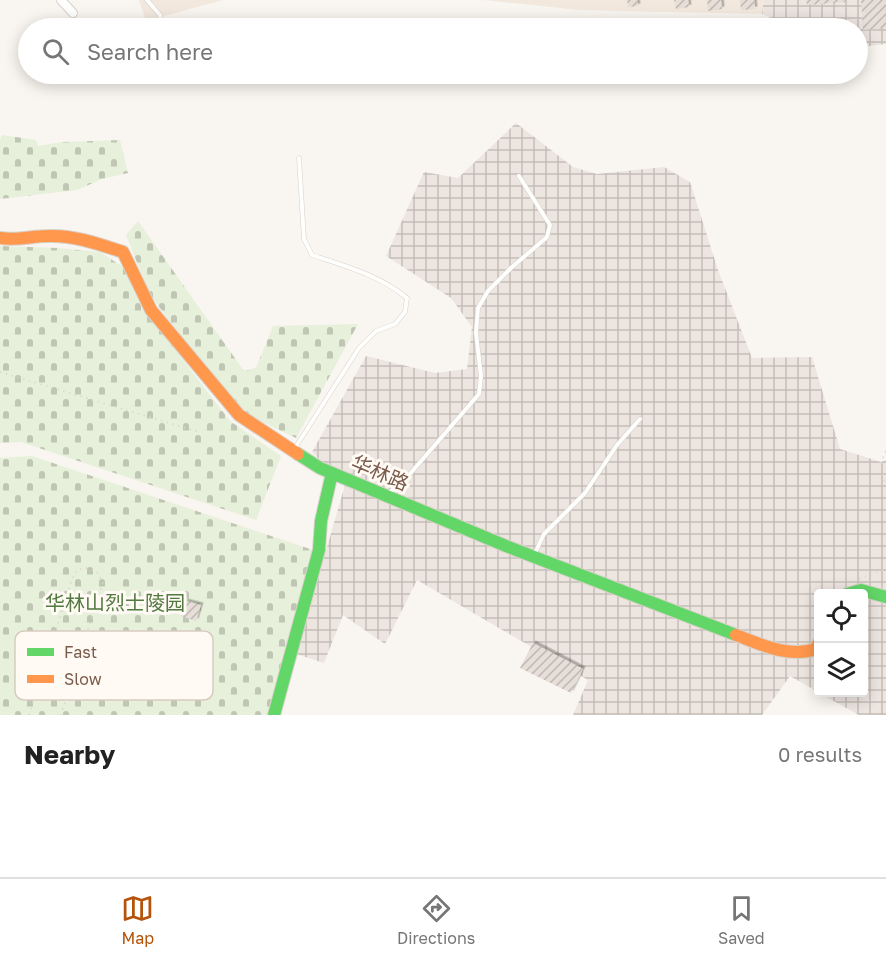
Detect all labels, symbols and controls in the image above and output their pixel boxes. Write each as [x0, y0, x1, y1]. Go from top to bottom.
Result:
search box [18, 18, 868, 84]
icon: search [39, 35, 72, 68]
text: Search here [87, 38, 213, 65]
street label: 华林路 [348, 449, 413, 495]
map controls [814, 589, 868, 697]
button: locate [814, 589, 868, 643]
park label: 华林山烈士陵园 [45, 590, 185, 614]
legend [15, 631, 213, 700]
text: Fast [64, 642, 97, 662]
button: layers [814, 643, 868, 697]
text: Slow [64, 669, 102, 689]
text: Nearby [24, 739, 115, 770]
text: 0 results [778, 742, 862, 766]
tab: Map [121, 892, 154, 948]
tab: Directions [397, 892, 475, 948]
tab: Saved [718, 892, 765, 948]

